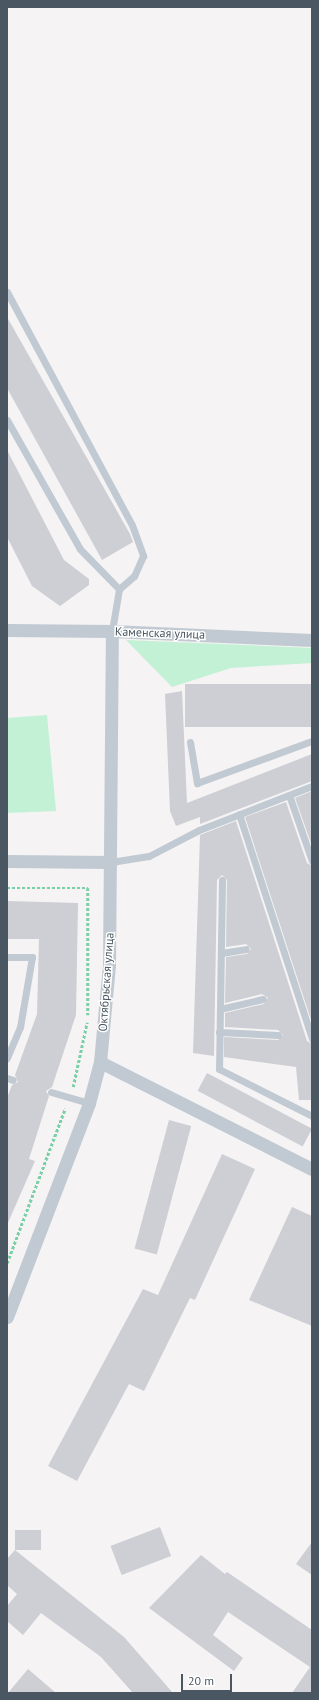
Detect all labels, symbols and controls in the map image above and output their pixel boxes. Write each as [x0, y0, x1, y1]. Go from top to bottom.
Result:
street label: Каменская улица [115, 624, 205, 642]
street label: Октябрьская улица [95, 932, 117, 1032]
scale bar [183, 1666, 234, 1692]
text: 20 m [188, 1673, 214, 1688]

